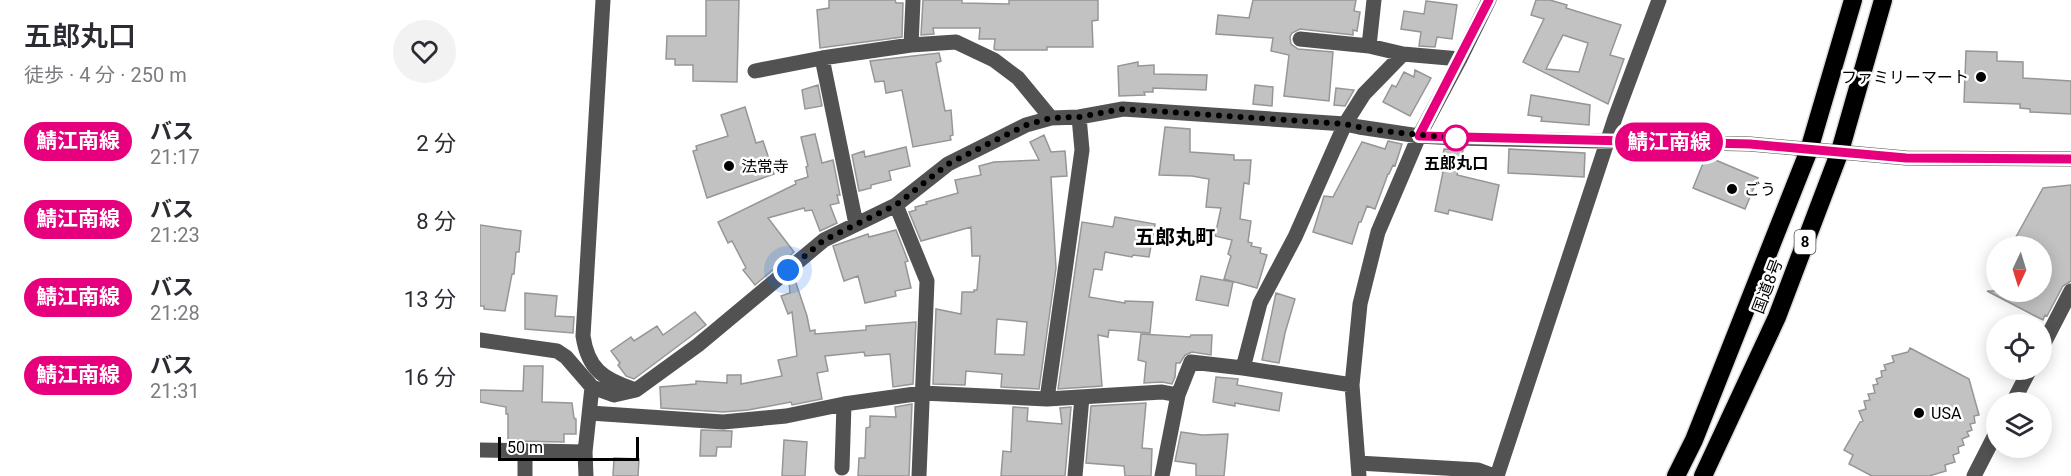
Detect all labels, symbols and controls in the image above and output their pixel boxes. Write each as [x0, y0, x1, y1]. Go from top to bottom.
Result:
text: 五郎丸口 [24, 20, 136, 53]
button: heart [393, 20, 456, 83]
text: 徒歩 · 4 分 · 250 m [24, 63, 187, 87]
place label: ファミリーマート [1841, 68, 1969, 87]
marker: ファミリーマート [1974, 70, 1988, 84]
text: バス [150, 119, 194, 144]
line badge: 鯖江南線 [1627, 122, 1711, 162]
marker: 五郎丸口 [1443, 125, 1469, 151]
text: 鯖江南線 [36, 129, 120, 153]
text: 鯖江南線 [1627, 130, 1711, 154]
text: 2 分 [416, 131, 456, 156]
text: 21:17 [150, 145, 200, 169]
place label: 五郎丸口 [1424, 154, 1488, 173]
place label: 法常寺 [741, 157, 789, 176]
marker: 法常寺 [722, 159, 736, 173]
place label: ごう [1744, 180, 1776, 199]
marker: ごう [1725, 182, 1739, 196]
text: バス [150, 197, 194, 222]
text: 鯖江南線 [36, 207, 120, 231]
text: 8 分 [416, 209, 456, 234]
text: 21:23 [150, 223, 200, 247]
district label: 五郎丸町 [1135, 225, 1215, 249]
road number: 8 [1794, 230, 1816, 254]
north arrow [1986, 236, 2052, 302]
map controls [1986, 236, 2052, 458]
your location [773, 255, 803, 285]
street label: 国道8号 [1748, 256, 1787, 316]
text: バス [150, 275, 194, 300]
text: 鯖江南線 [36, 285, 120, 309]
text: 13 分 [404, 287, 456, 312]
text: 21:28 [150, 301, 200, 325]
button: locate [1986, 314, 2052, 380]
text: バス [150, 353, 194, 378]
text: 鯖江南線 [36, 363, 120, 387]
text: 16 分 [404, 365, 456, 390]
text: 21:31 [150, 379, 200, 403]
button: layers [1986, 392, 2052, 458]
place label: USA [1931, 404, 1962, 423]
marker: USA [1912, 406, 1926, 420]
scale bar [498, 434, 639, 462]
text: 50 m [507, 438, 543, 457]

